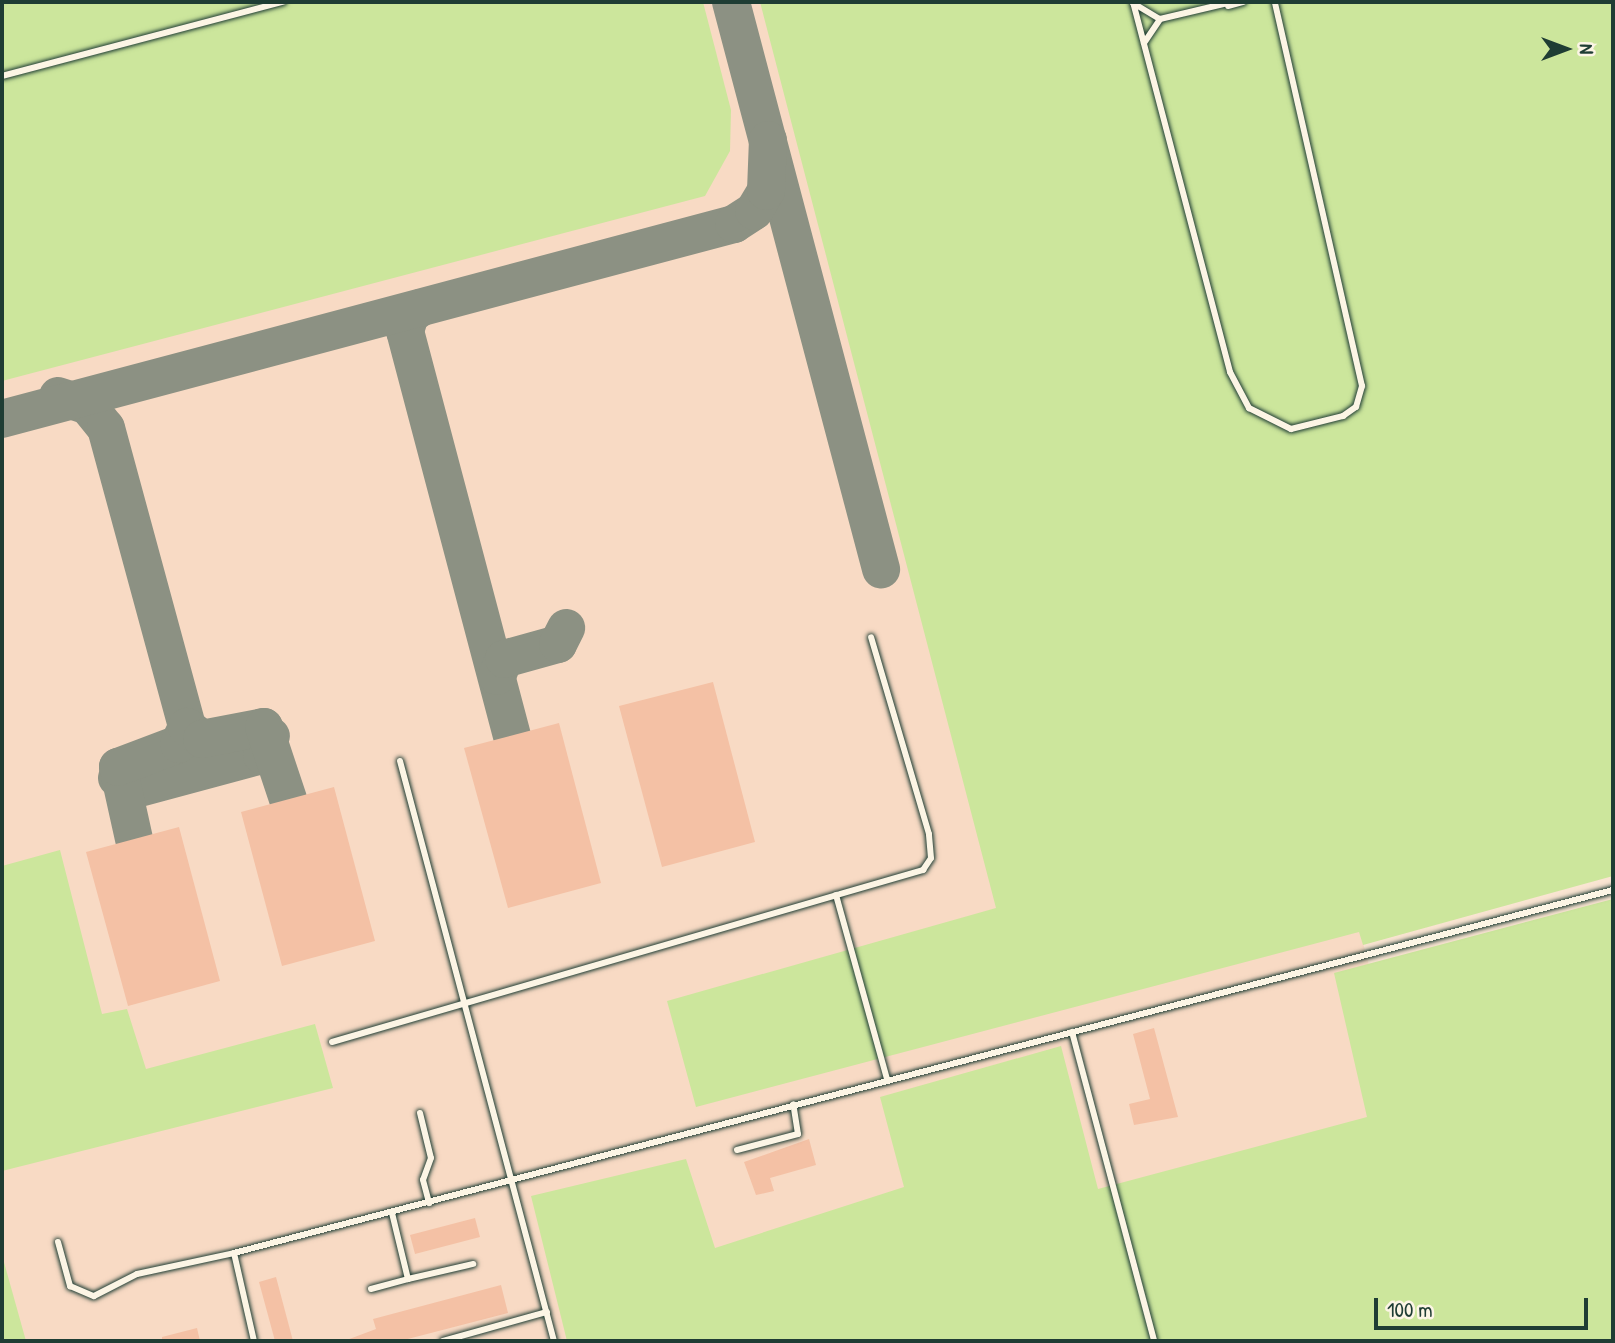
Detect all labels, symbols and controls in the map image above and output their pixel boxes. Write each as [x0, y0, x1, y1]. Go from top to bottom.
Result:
north arrow [1531, 14, 1601, 84]
text: N [1574, 44, 1600, 54]
scale bar [1377, 1284, 1590, 1328]
text: 100 m [1387, 1295, 1433, 1324]

